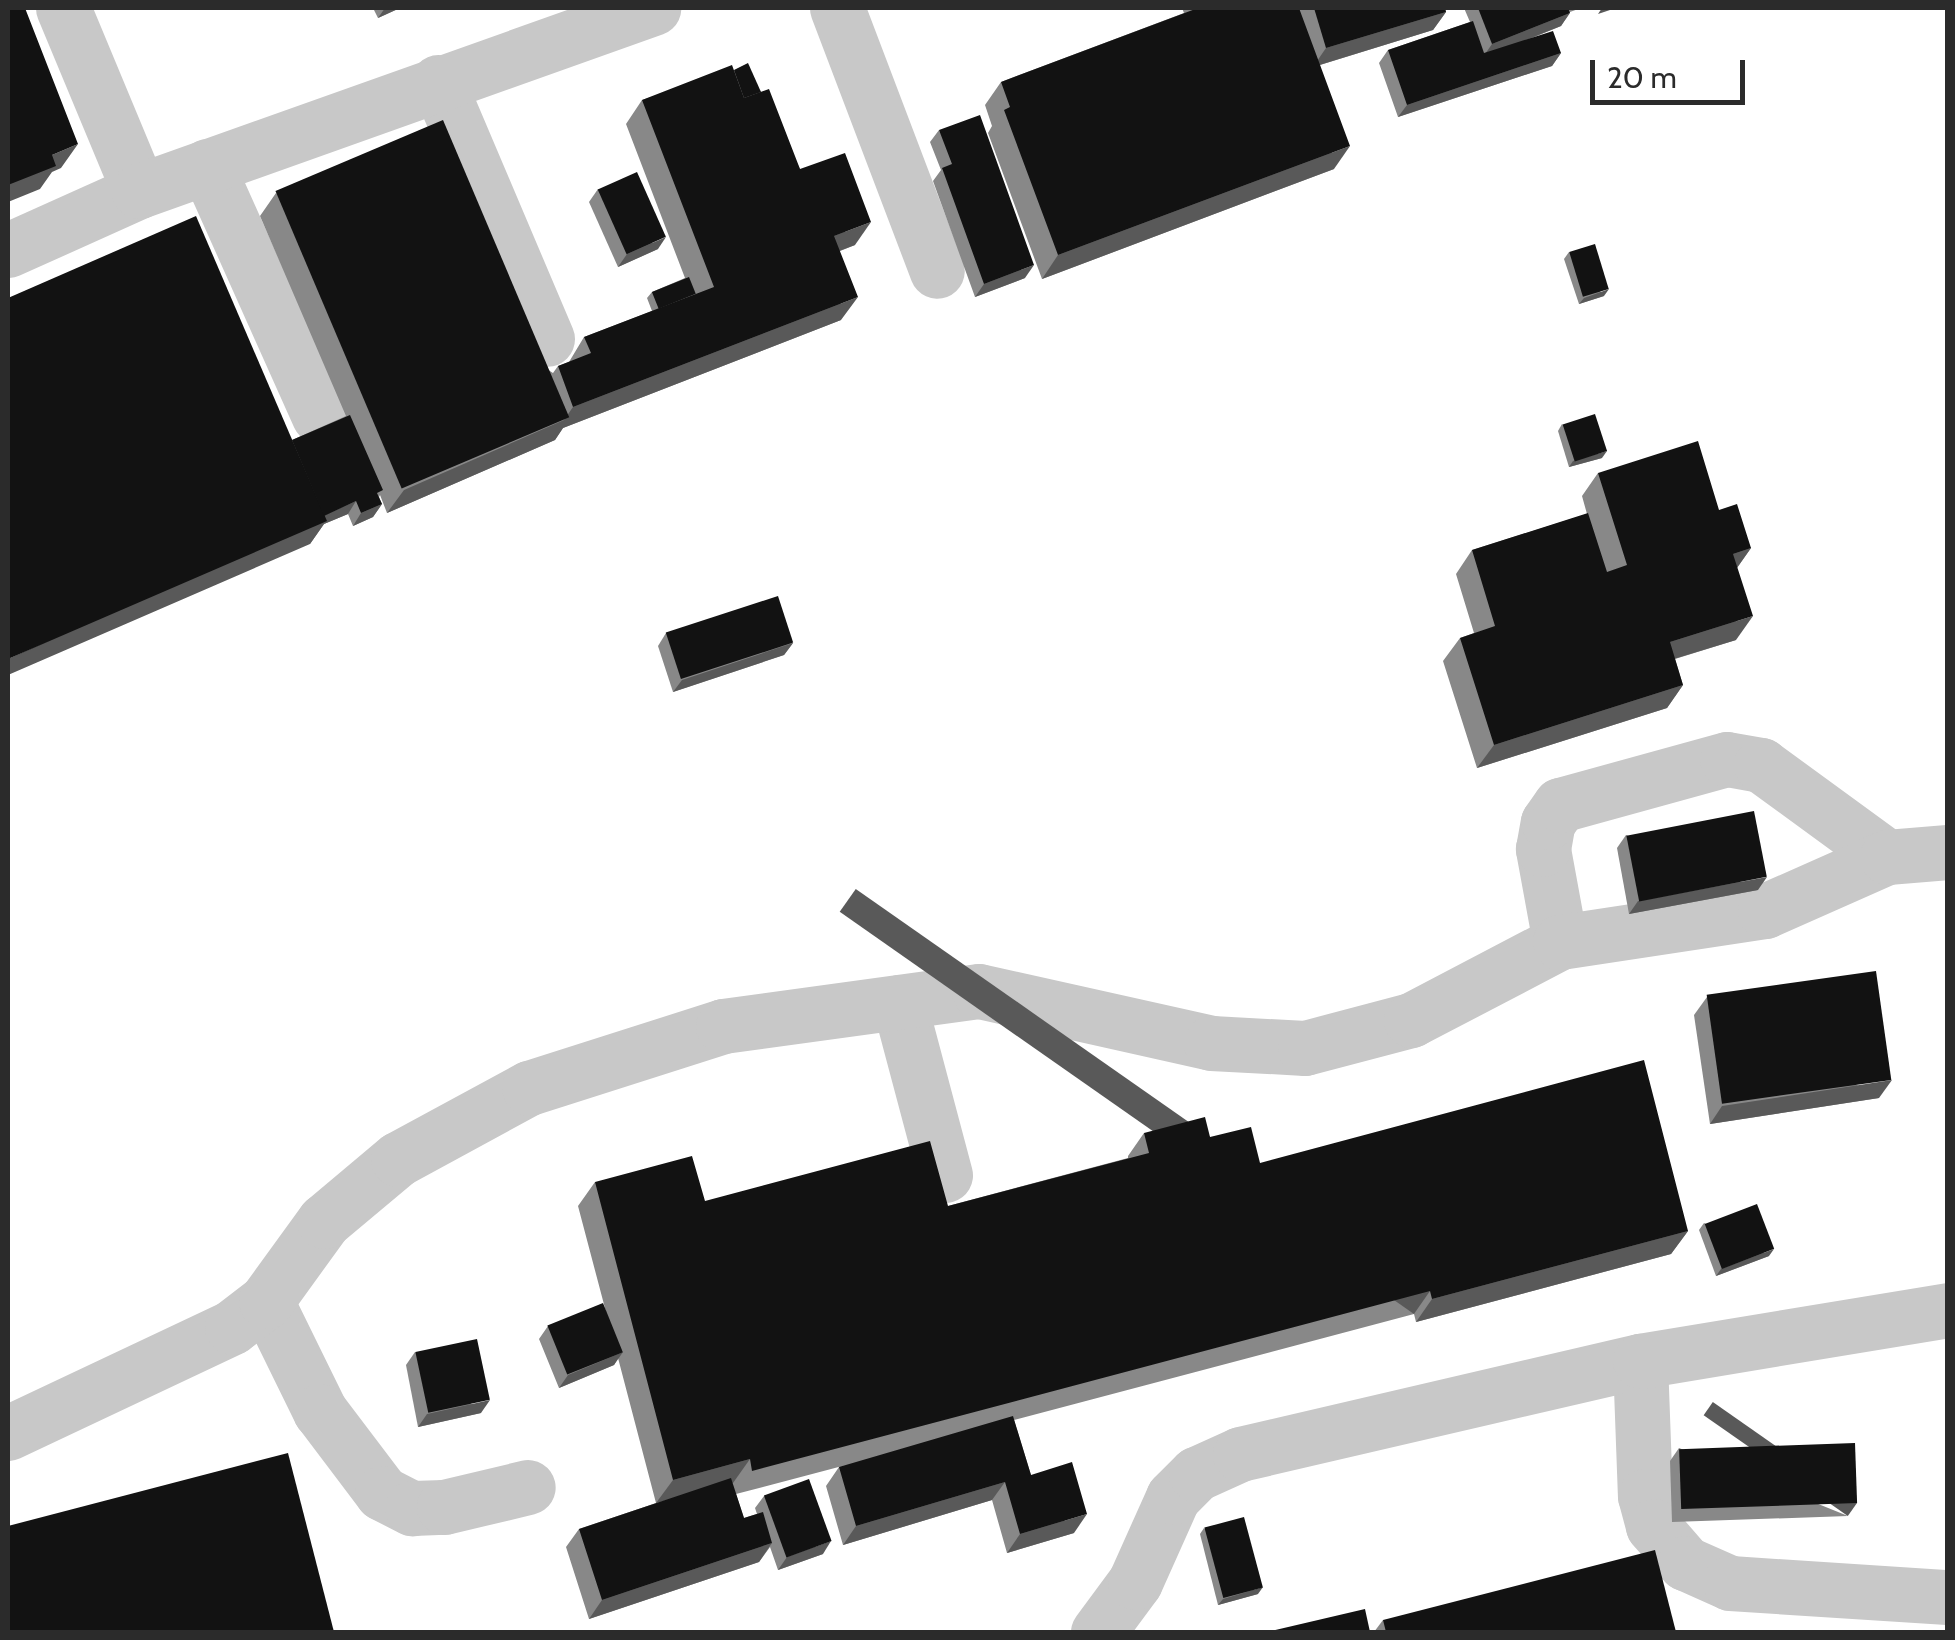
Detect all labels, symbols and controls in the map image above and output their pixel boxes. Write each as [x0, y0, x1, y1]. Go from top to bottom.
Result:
scale bar [1595, 40, 1750, 102]
text: 20 m [1607, 59, 1677, 96]

